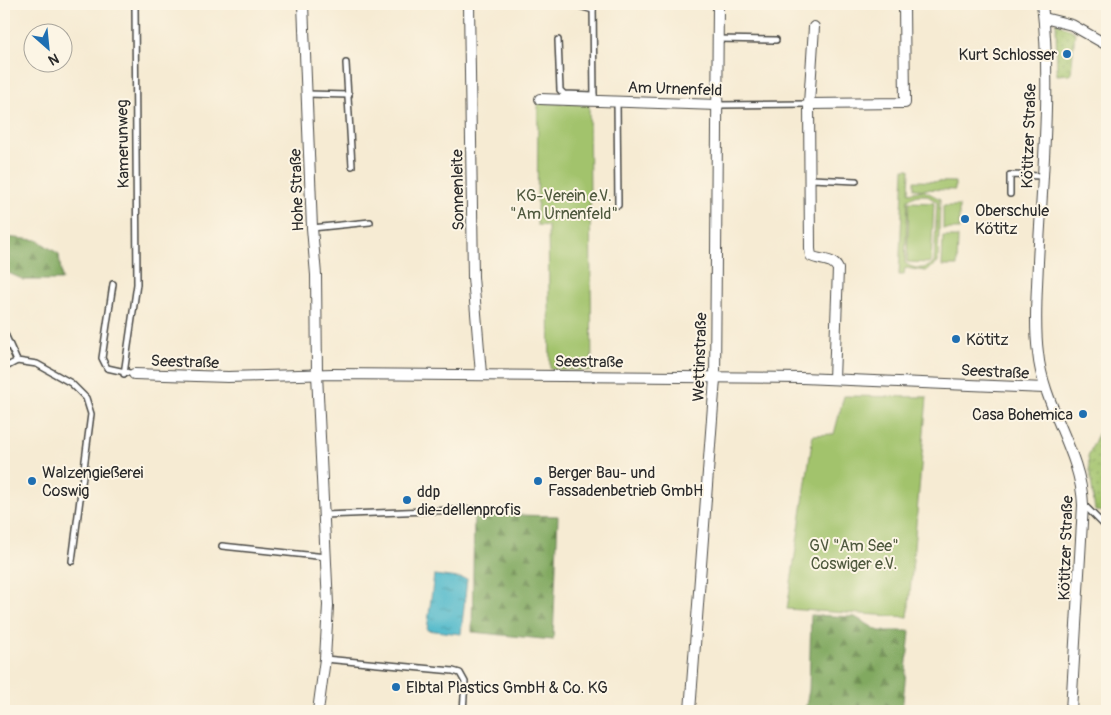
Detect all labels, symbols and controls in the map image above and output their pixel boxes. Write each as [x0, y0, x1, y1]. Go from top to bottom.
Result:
north arrow [22, 22, 72, 72]
place label: Kurt Schlosser [958, 45, 1057, 65]
marker: Kurt Schlosser [1061, 48, 1073, 60]
text: N [46, 49, 62, 69]
street label: Am Urnenfeld [627, 77, 723, 101]
street label: Kötitzer Straße [1017, 83, 1041, 189]
street label: Kamerunweg [112, 99, 134, 189]
street label: Hohe Straße [286, 148, 308, 232]
street label: Sonnenleite [447, 149, 469, 231]
park label: KG-Verein e.V. "Am Urnenfeld" [510, 186, 618, 224]
place label: Oberschule Kötitz [975, 201, 1049, 239]
marker: Oberschule Kötitz [959, 213, 971, 225]
street label: Wettinstraße [688, 312, 712, 402]
place label: Kötitz [966, 330, 1008, 350]
marker: Kötitz [950, 333, 962, 345]
street label: Seestraße [150, 351, 220, 373]
street label: Seestraße [555, 351, 623, 373]
street label: Seestraße [960, 360, 1030, 384]
place label: Casa Bohemica [972, 405, 1073, 425]
marker: Casa Bohemica [1077, 408, 1089, 420]
place label: Walzengießerei Coswig [42, 463, 144, 501]
place label: Berger Bau- und Fassadenbetrieb GmbH [548, 463, 703, 501]
marker: Walzengießerei Coswig [26, 475, 38, 487]
marker: Berger Bau- und Fassadenbetrieb GmbH [532, 475, 544, 487]
place label: ddp die-dellenprofis [417, 482, 521, 520]
marker: ddp die-dellenprofis [401, 494, 413, 506]
street label: Kötitzer Straße [1054, 495, 1078, 601]
park label: GV "Am See" Coswiger e.V. [809, 536, 899, 574]
place label: Elbtal Plastics GmbH & Co. KG [406, 678, 608, 698]
marker: Elbtal Plastics GmbH & Co. KG [390, 681, 402, 693]

